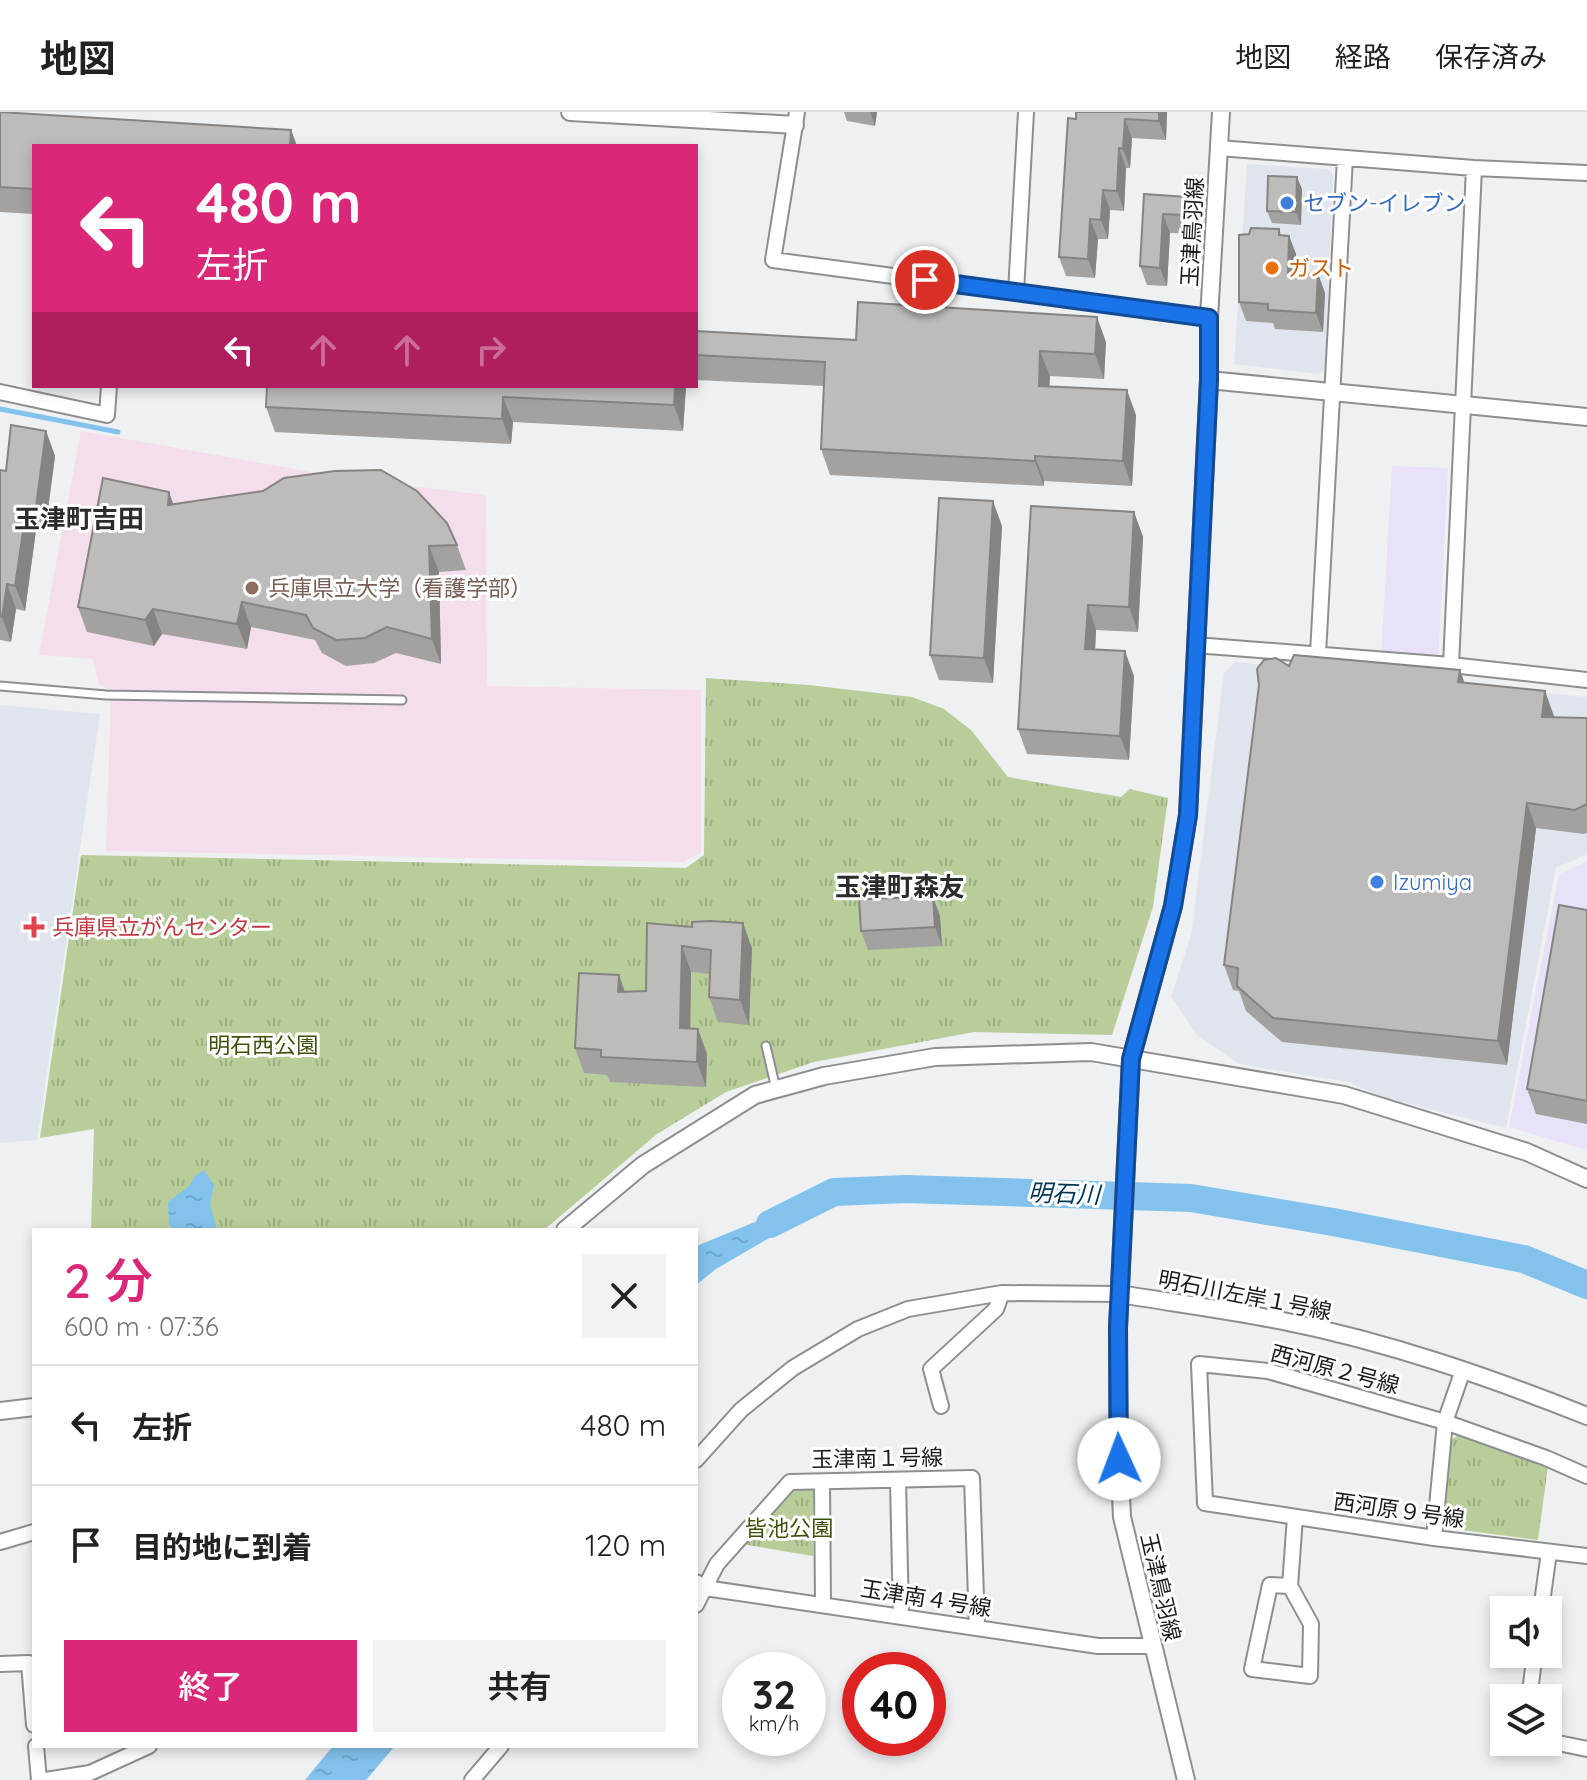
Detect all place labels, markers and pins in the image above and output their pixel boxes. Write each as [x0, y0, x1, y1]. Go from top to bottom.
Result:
place label: セブン-イレブン [1303, 189, 1466, 217]
marker: セブン-イレブン [1278, 194, 1296, 212]
pin [891, 246, 959, 314]
place label: ガスト [1288, 254, 1354, 282]
marker: ガスト [1263, 259, 1281, 277]
place label: 兵庫県立大学（看護学部） [268, 574, 532, 602]
marker: 兵庫県立大学（看護学部） [243, 579, 261, 597]
place label: Izumiya [1393, 868, 1472, 896]
marker: Izumiya [1368, 873, 1386, 891]
place label: 兵庫県立がんセンター [52, 913, 272, 941]
marker: 兵庫県立がんセンター [23, 916, 45, 938]

